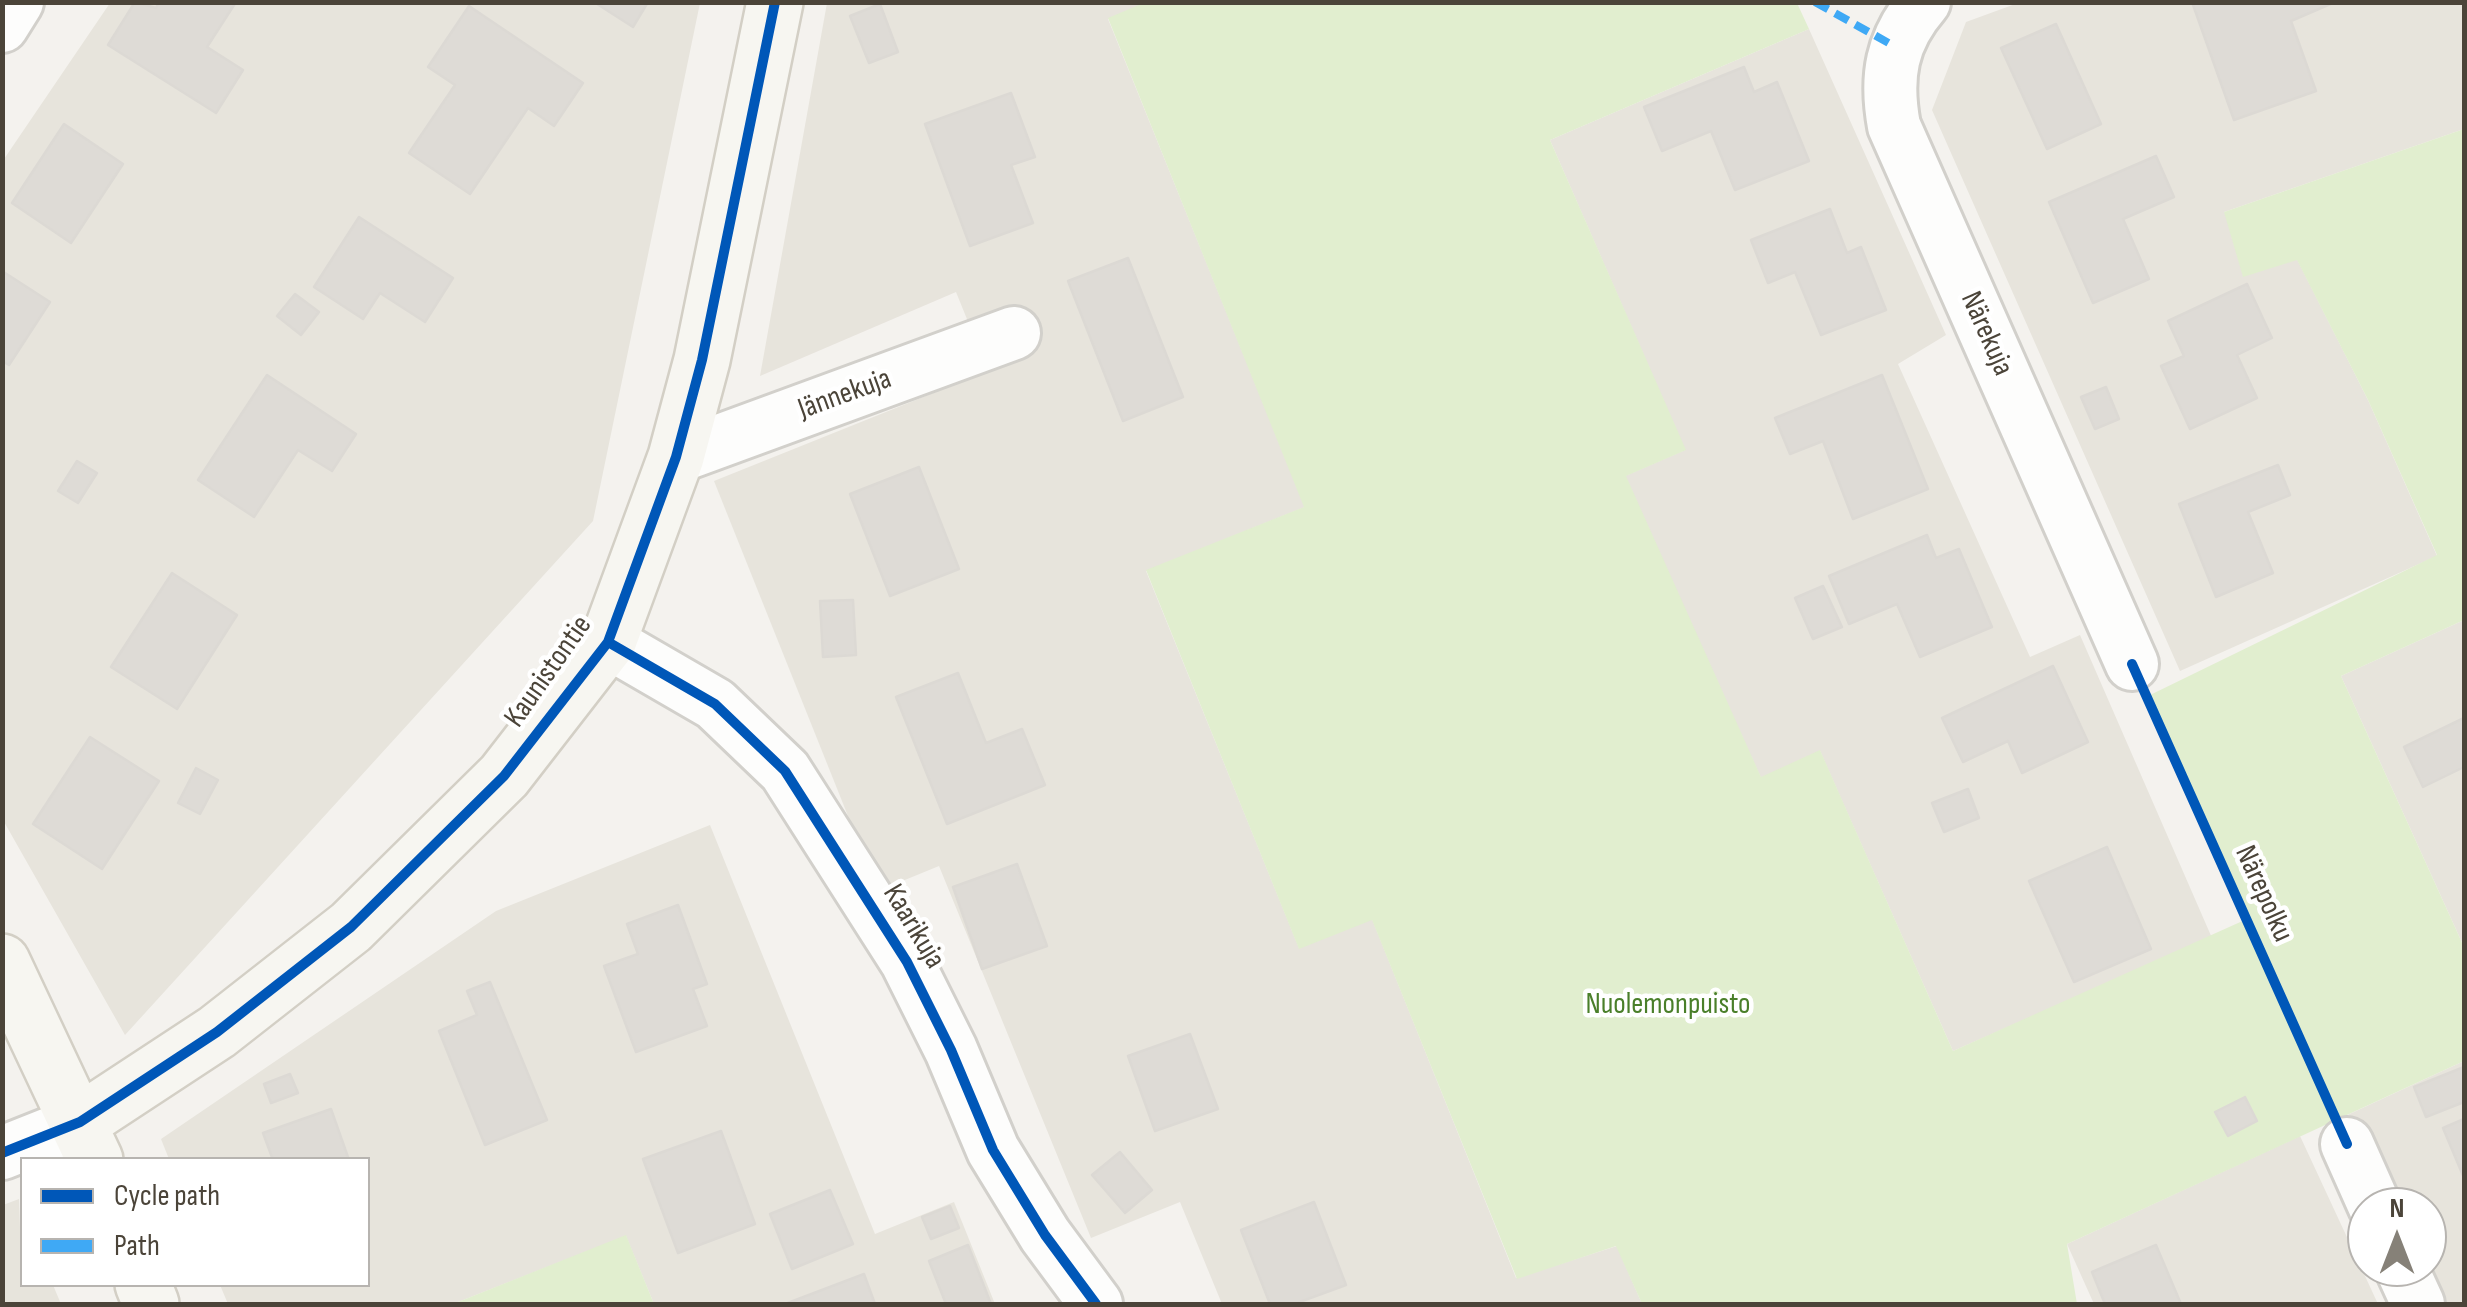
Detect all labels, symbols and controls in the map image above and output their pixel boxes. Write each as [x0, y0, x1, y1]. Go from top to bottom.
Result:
street label: Närekuja [1952, 287, 2020, 381]
street label: Jännekuja [794, 362, 896, 428]
street label: Kaunistontie [498, 609, 600, 735]
street label: Närepolku [2226, 840, 2300, 948]
street label: Kaarikuja [874, 878, 952, 976]
park label: Nuolemonpuisto [1585, 987, 1751, 1023]
legend [20, 1157, 370, 1287]
text: Cycle path [114, 1178, 220, 1214]
north arrow [2347, 1187, 2447, 1287]
text: N [2390, 1192, 2404, 1225]
text: Path [114, 1228, 160, 1264]

